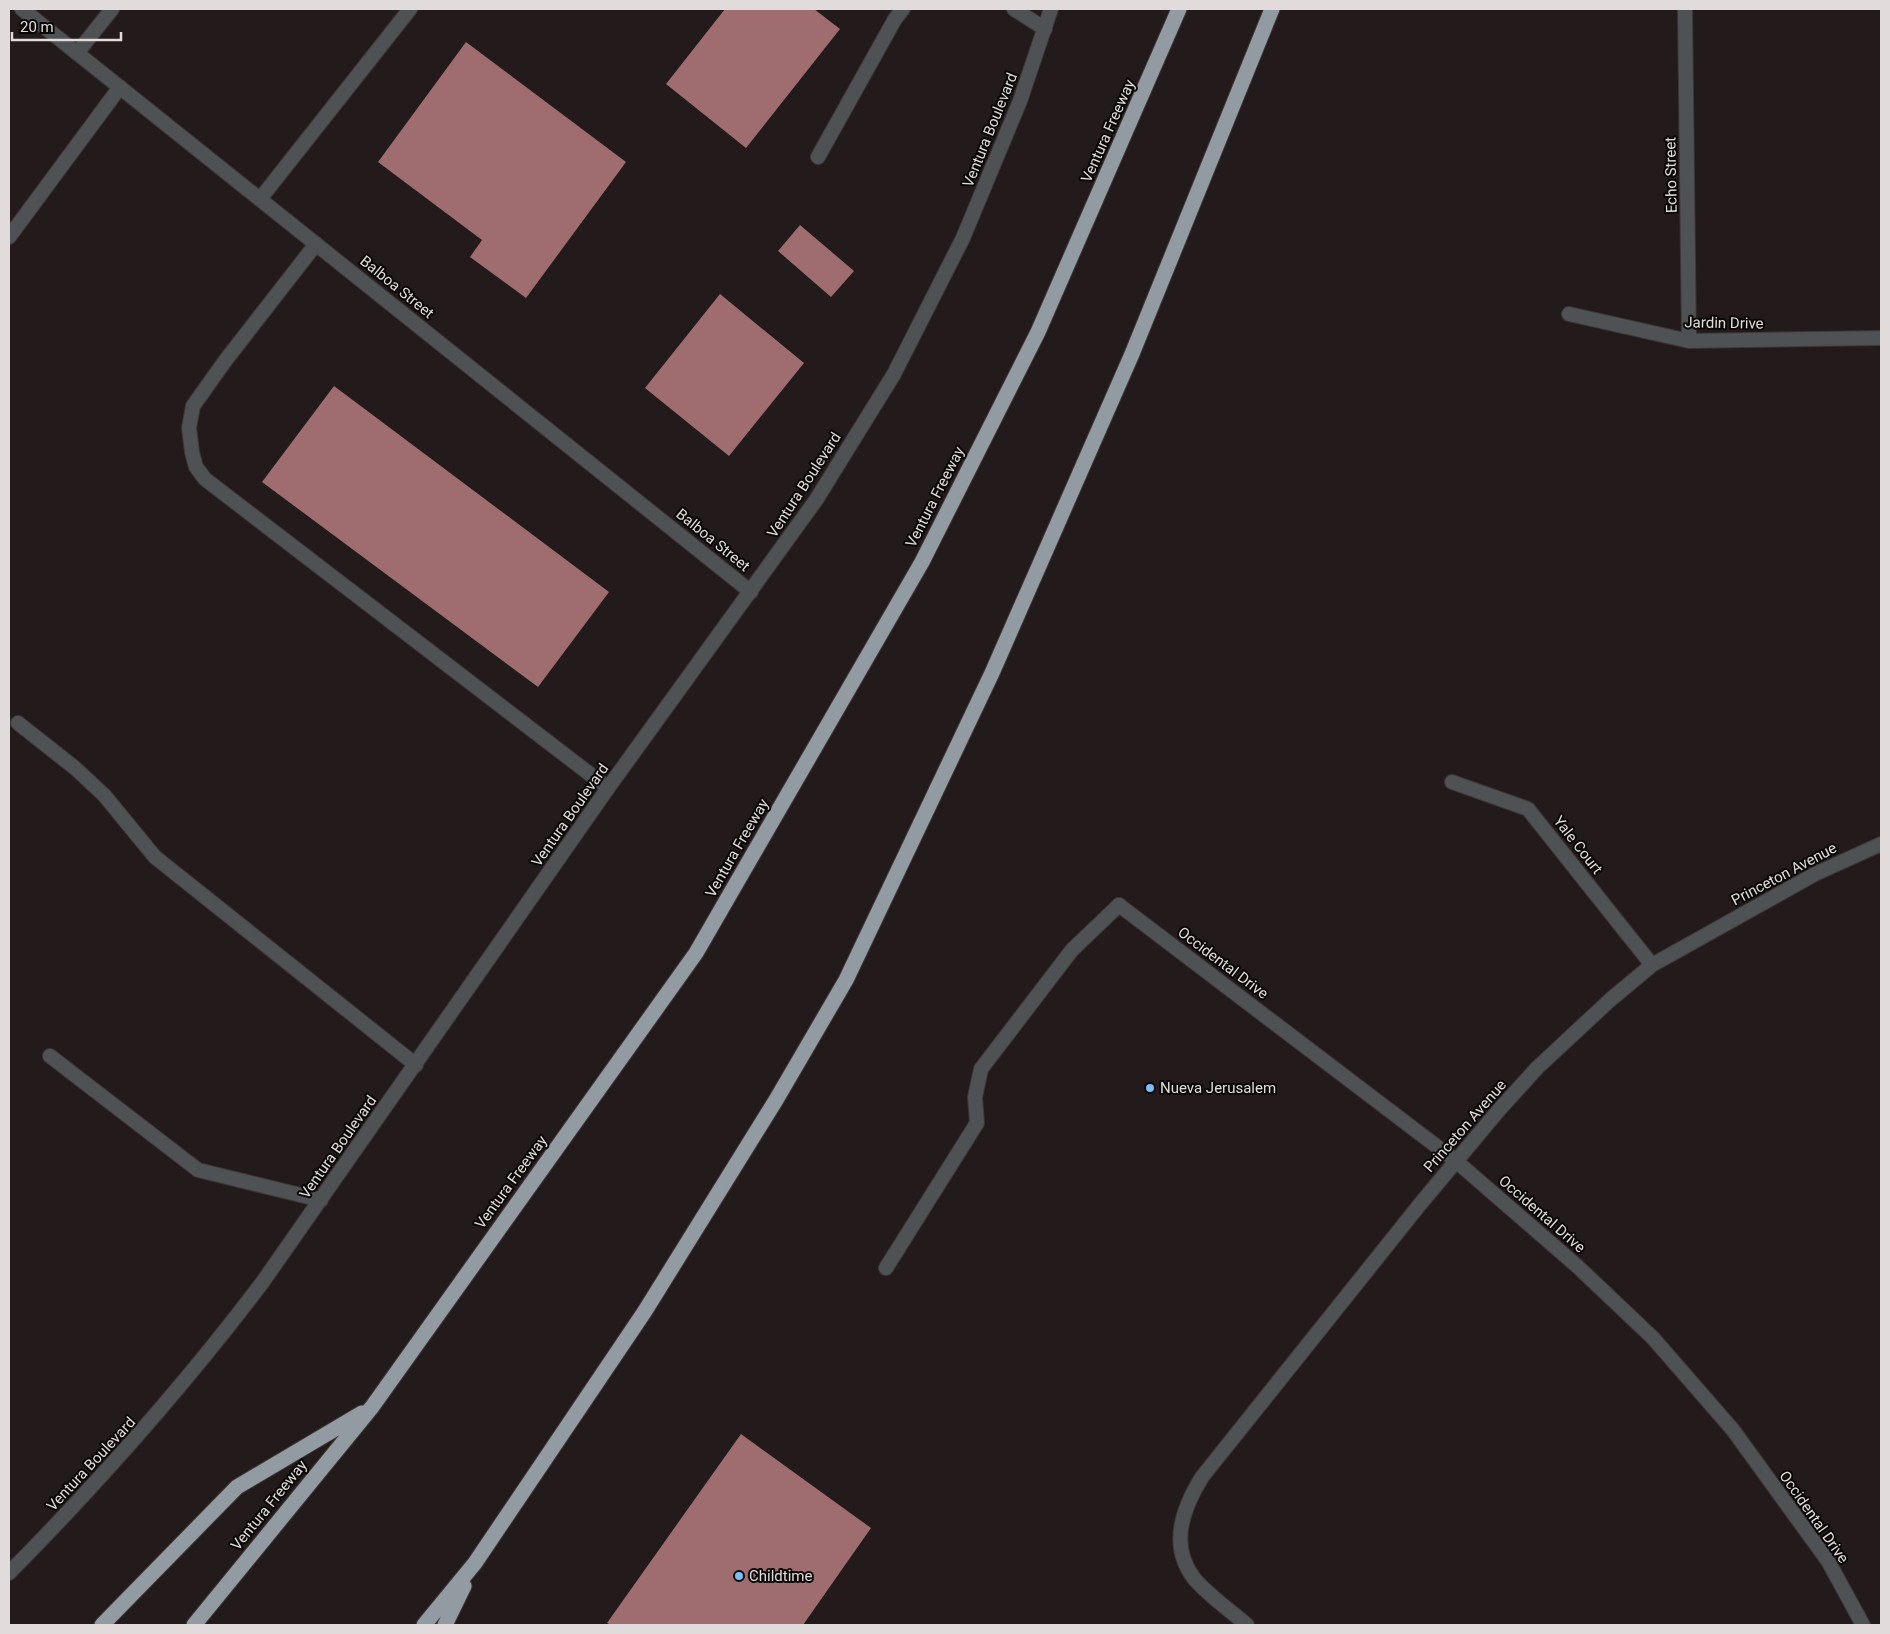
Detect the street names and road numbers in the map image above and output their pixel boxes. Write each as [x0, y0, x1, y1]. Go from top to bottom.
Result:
street label: Ventura Boulevard [959, 70, 1021, 190]
street label: Ventura Freeway [1077, 77, 1139, 185]
street label: Echo Street [1661, 137, 1681, 213]
street label: Balboa Street [357, 252, 438, 322]
street label: Jardin Drive [1684, 313, 1764, 333]
street label: Ventura Boulevard [763, 429, 845, 541]
street label: Ventura Freeway [902, 444, 968, 550]
street label: Balboa Street [673, 505, 754, 575]
street label: Ventura Boulevard [528, 760, 612, 870]
street label: Ventura Freeway [702, 796, 772, 900]
street label: Yale Court [1550, 812, 1606, 878]
street label: Princeton Avenue [1728, 839, 1840, 909]
street label: Occidental Drive [1174, 923, 1272, 1003]
street label: Princeton Avenue [1420, 1076, 1510, 1176]
street label: Ventura Boulevard [296, 1092, 380, 1202]
street label: Ventura Freeway [471, 1132, 551, 1232]
street label: Occidental Drive [1495, 1172, 1589, 1256]
street label: Ventura Boulevard [43, 1413, 139, 1515]
street label: Ventura Freeway [227, 1456, 311, 1554]
street label: Occidental Drive [1776, 1467, 1853, 1567]

